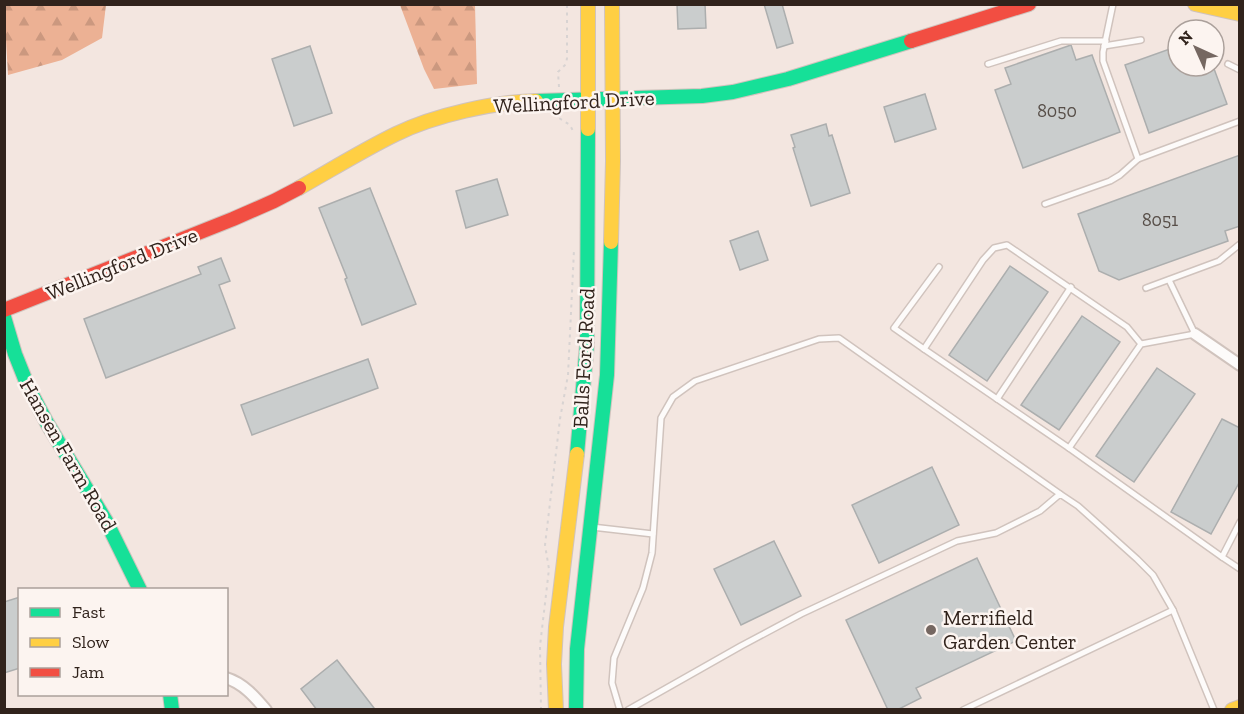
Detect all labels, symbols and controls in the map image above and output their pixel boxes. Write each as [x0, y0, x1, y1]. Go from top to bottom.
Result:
north arrow [1166, 18, 1226, 78]
text: N [1175, 27, 1197, 49]
street label: Wellingford Drive [493, 85, 655, 118]
house number: 8050 [1037, 100, 1077, 122]
house number: 8051 [1142, 209, 1178, 231]
street label: Wellingford Drive [42, 222, 201, 305]
street label: Balls Ford Road [567, 287, 600, 429]
street label: Hansen Farm Road [15, 374, 123, 536]
legend [18, 588, 228, 696]
text: Fast [72, 601, 105, 623]
place label: Merrifield Garden Center [943, 605, 1077, 654]
marker: Merrifield Garden Center [924, 623, 938, 637]
text: Slow [72, 631, 109, 653]
text: Jam [72, 661, 104, 683]

